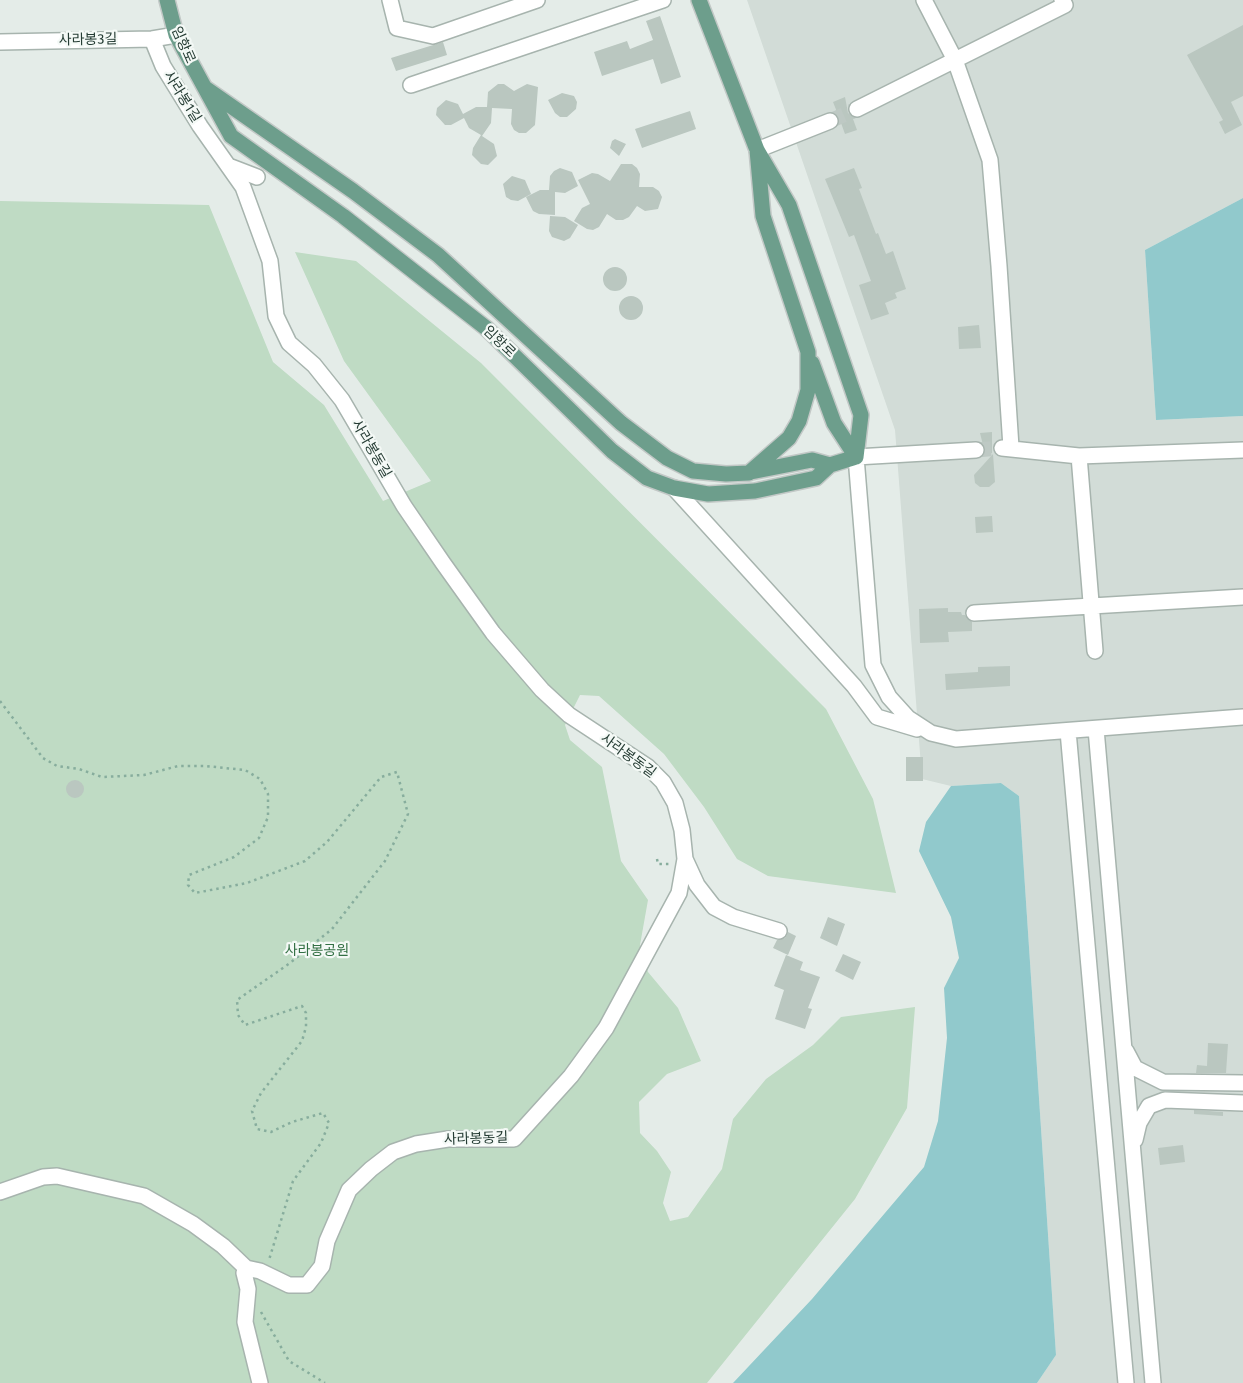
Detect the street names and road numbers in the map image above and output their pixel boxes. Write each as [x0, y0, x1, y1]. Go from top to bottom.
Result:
street label: 임항로 [167, 24, 199, 66]
street label: 사라봉3길 [59, 31, 117, 49]
street label: 사라봉1길 [160, 68, 204, 126]
street label: 임항로 [479, 323, 519, 361]
street label: 사라봉동길 [348, 417, 394, 481]
street label: 사라봉동길 [597, 730, 659, 782]
street label: 사라봉동길 [444, 1129, 508, 1149]

